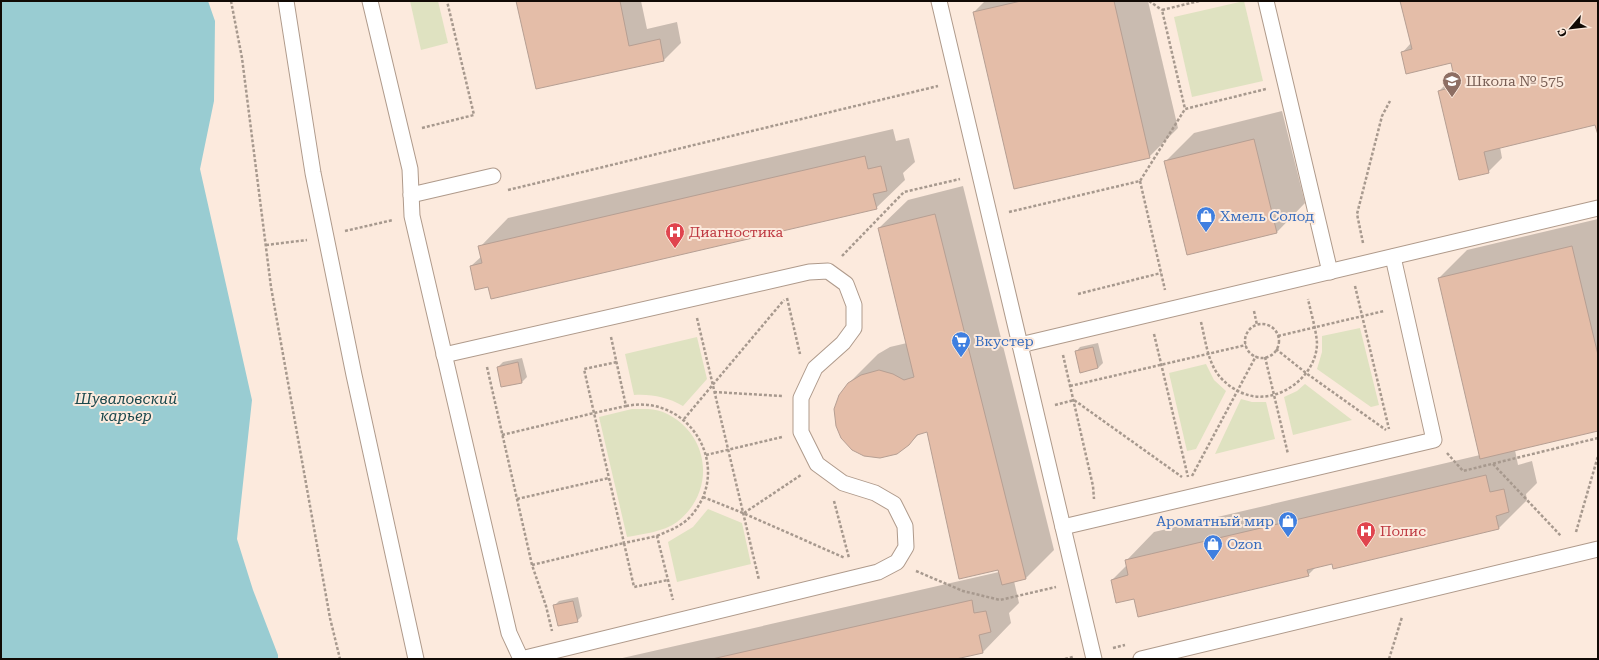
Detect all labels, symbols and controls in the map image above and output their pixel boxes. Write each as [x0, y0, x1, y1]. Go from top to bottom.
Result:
north arrow [1551, 8, 1591, 48]
text: С [1555, 26, 1570, 39]
school or university icon: Школа № 575 [1441, 70, 1463, 98]
place label: Школа № 575 [1466, 73, 1564, 89]
shop icon: Хмель Солод [1195, 205, 1217, 233]
place label: Хмель Солод [1220, 208, 1314, 224]
hospital icon: Диагностика [664, 221, 686, 249]
place label: Диагностика [689, 224, 784, 240]
supermarket icon: Вкустер [950, 330, 972, 358]
place label: Вкустер [975, 333, 1034, 349]
water label: Шуваловский карьер [74, 390, 177, 425]
shop icon: Ароматный мир [1277, 510, 1299, 538]
place label: Ароматный мир [1156, 513, 1274, 529]
hospital icon: Полис [1355, 520, 1377, 548]
place label: Полис [1380, 523, 1426, 539]
shop icon: Ozon [1202, 533, 1224, 561]
place label: Ozon [1227, 536, 1262, 552]

